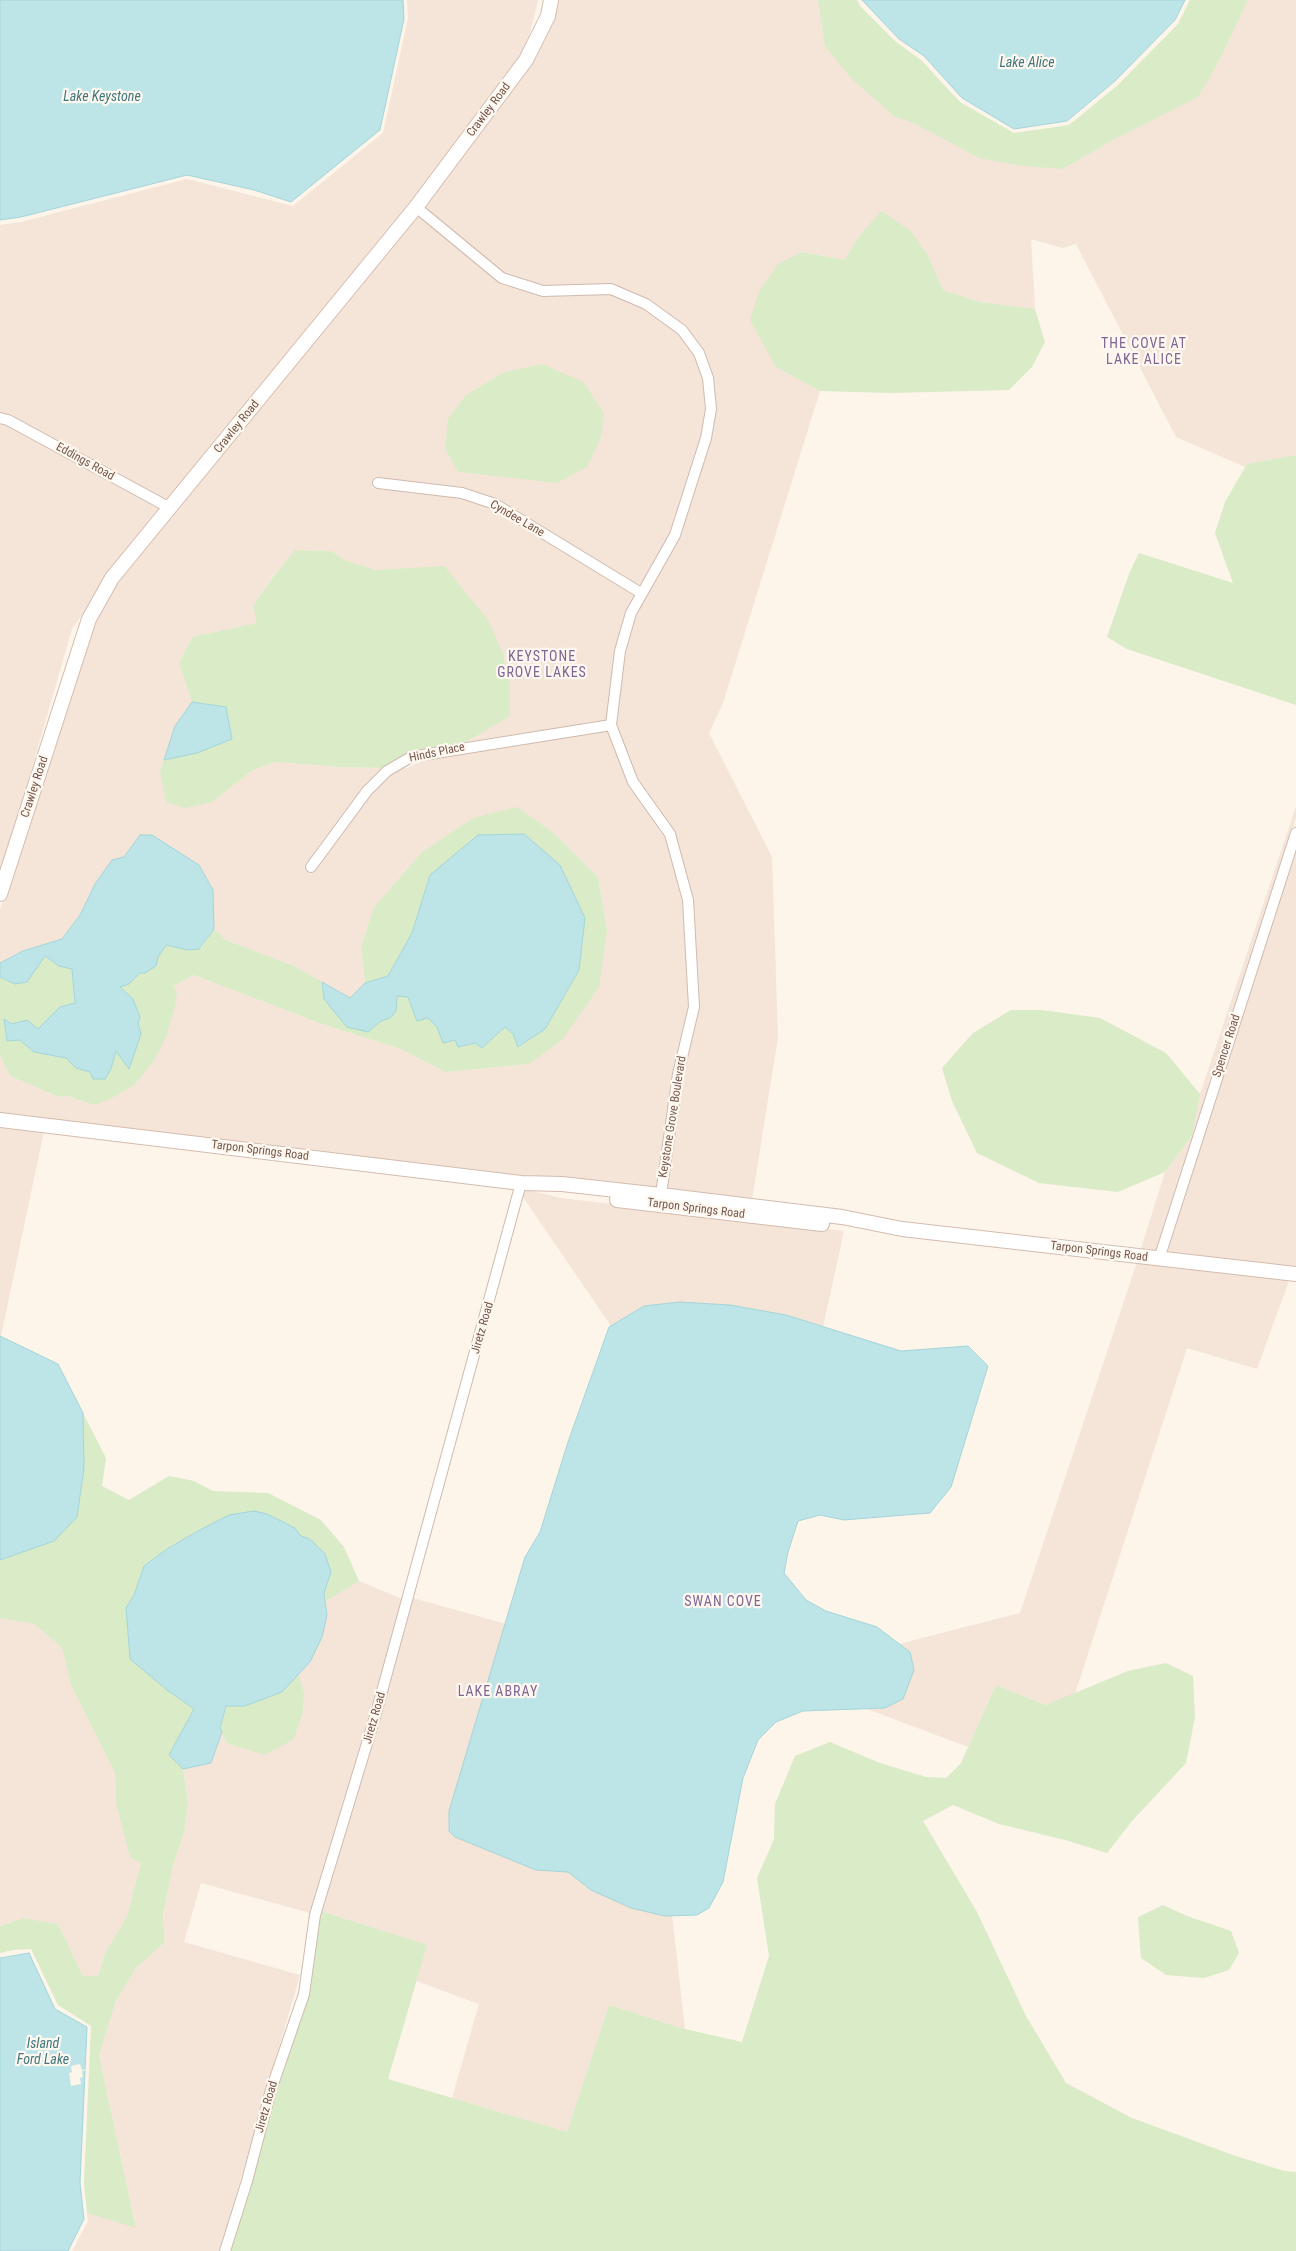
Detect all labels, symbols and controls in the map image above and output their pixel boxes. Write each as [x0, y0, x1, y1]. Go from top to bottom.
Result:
water label: Lake Alice [999, 55, 1055, 71]
street label: Crawley Road [464, 80, 514, 140]
water label: Lake Keystone [63, 89, 141, 105]
district label: THE COVE AT LAKE ALICE [1100, 336, 1188, 368]
street label: Crawley Road [211, 398, 263, 456]
street label: Eddings Road [53, 440, 117, 484]
street label: Cyndee Lane [487, 498, 547, 540]
district label: KEYSTONE GROVE LAKES [496, 649, 588, 682]
street label: Hinds Place [408, 740, 466, 766]
street label: Crawley Road [18, 754, 52, 820]
street label: Spencer Road [1210, 1013, 1244, 1079]
street label: Keystone Grove Boulevard [656, 1055, 690, 1179]
street label: Tarpon Springs Road [210, 1138, 310, 1164]
street label: Tarpon Springs Road [646, 1196, 746, 1222]
street label: Tarpon Springs Road [1049, 1239, 1149, 1265]
street label: Jiretz Road [469, 1300, 497, 1356]
district label: SWAN COVE [683, 1594, 763, 1610]
district label: LAKE ABRAY [456, 1684, 540, 1700]
street label: Jiretz Road [361, 1690, 389, 1746]
water label: Island Ford Lake [17, 2036, 69, 2068]
street label: Jiretz Road [253, 2079, 281, 2135]

